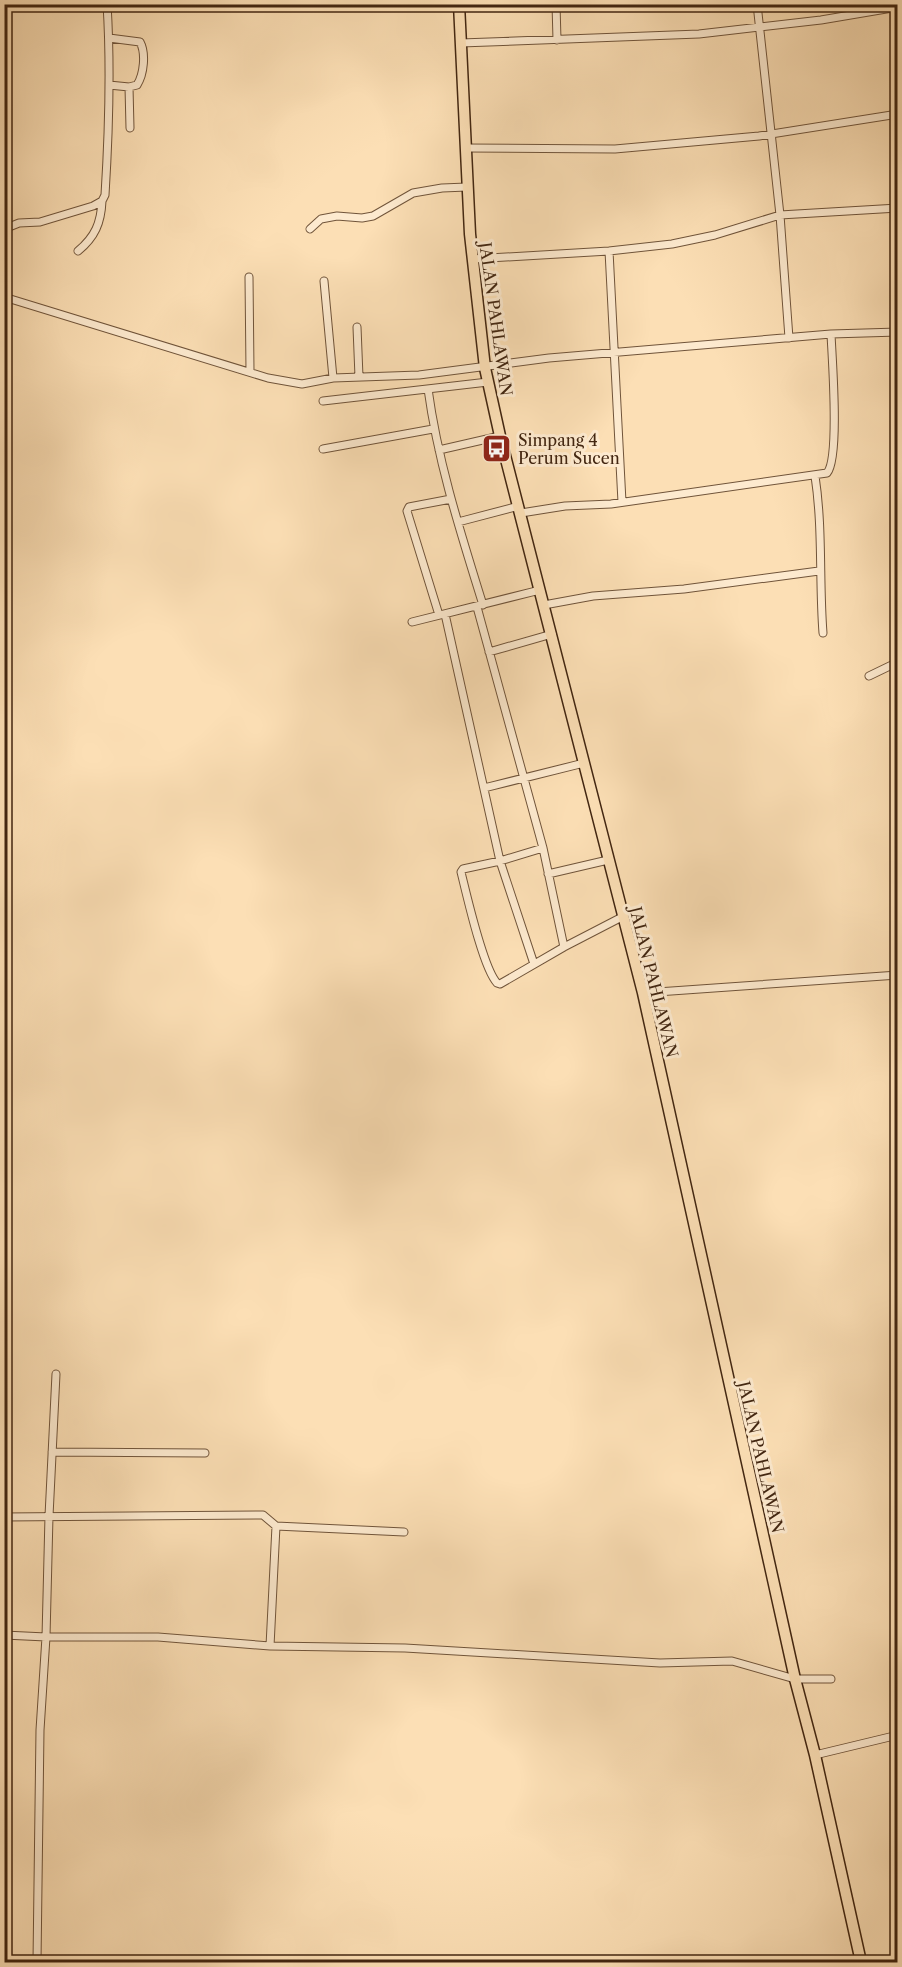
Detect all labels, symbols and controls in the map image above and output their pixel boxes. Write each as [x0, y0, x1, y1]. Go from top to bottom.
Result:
street label: JALAN PAHLAWAN [475, 238, 517, 397]
place label: Simpang 4 Perum Sucen [518, 430, 620, 468]
bus stop icon: Simpang 4 Perum Sucen [481, 433, 513, 465]
street label: JALAN PAHLAWAN [625, 901, 682, 1060]
street label: JALAN PAHLAWAN [733, 1376, 788, 1535]

